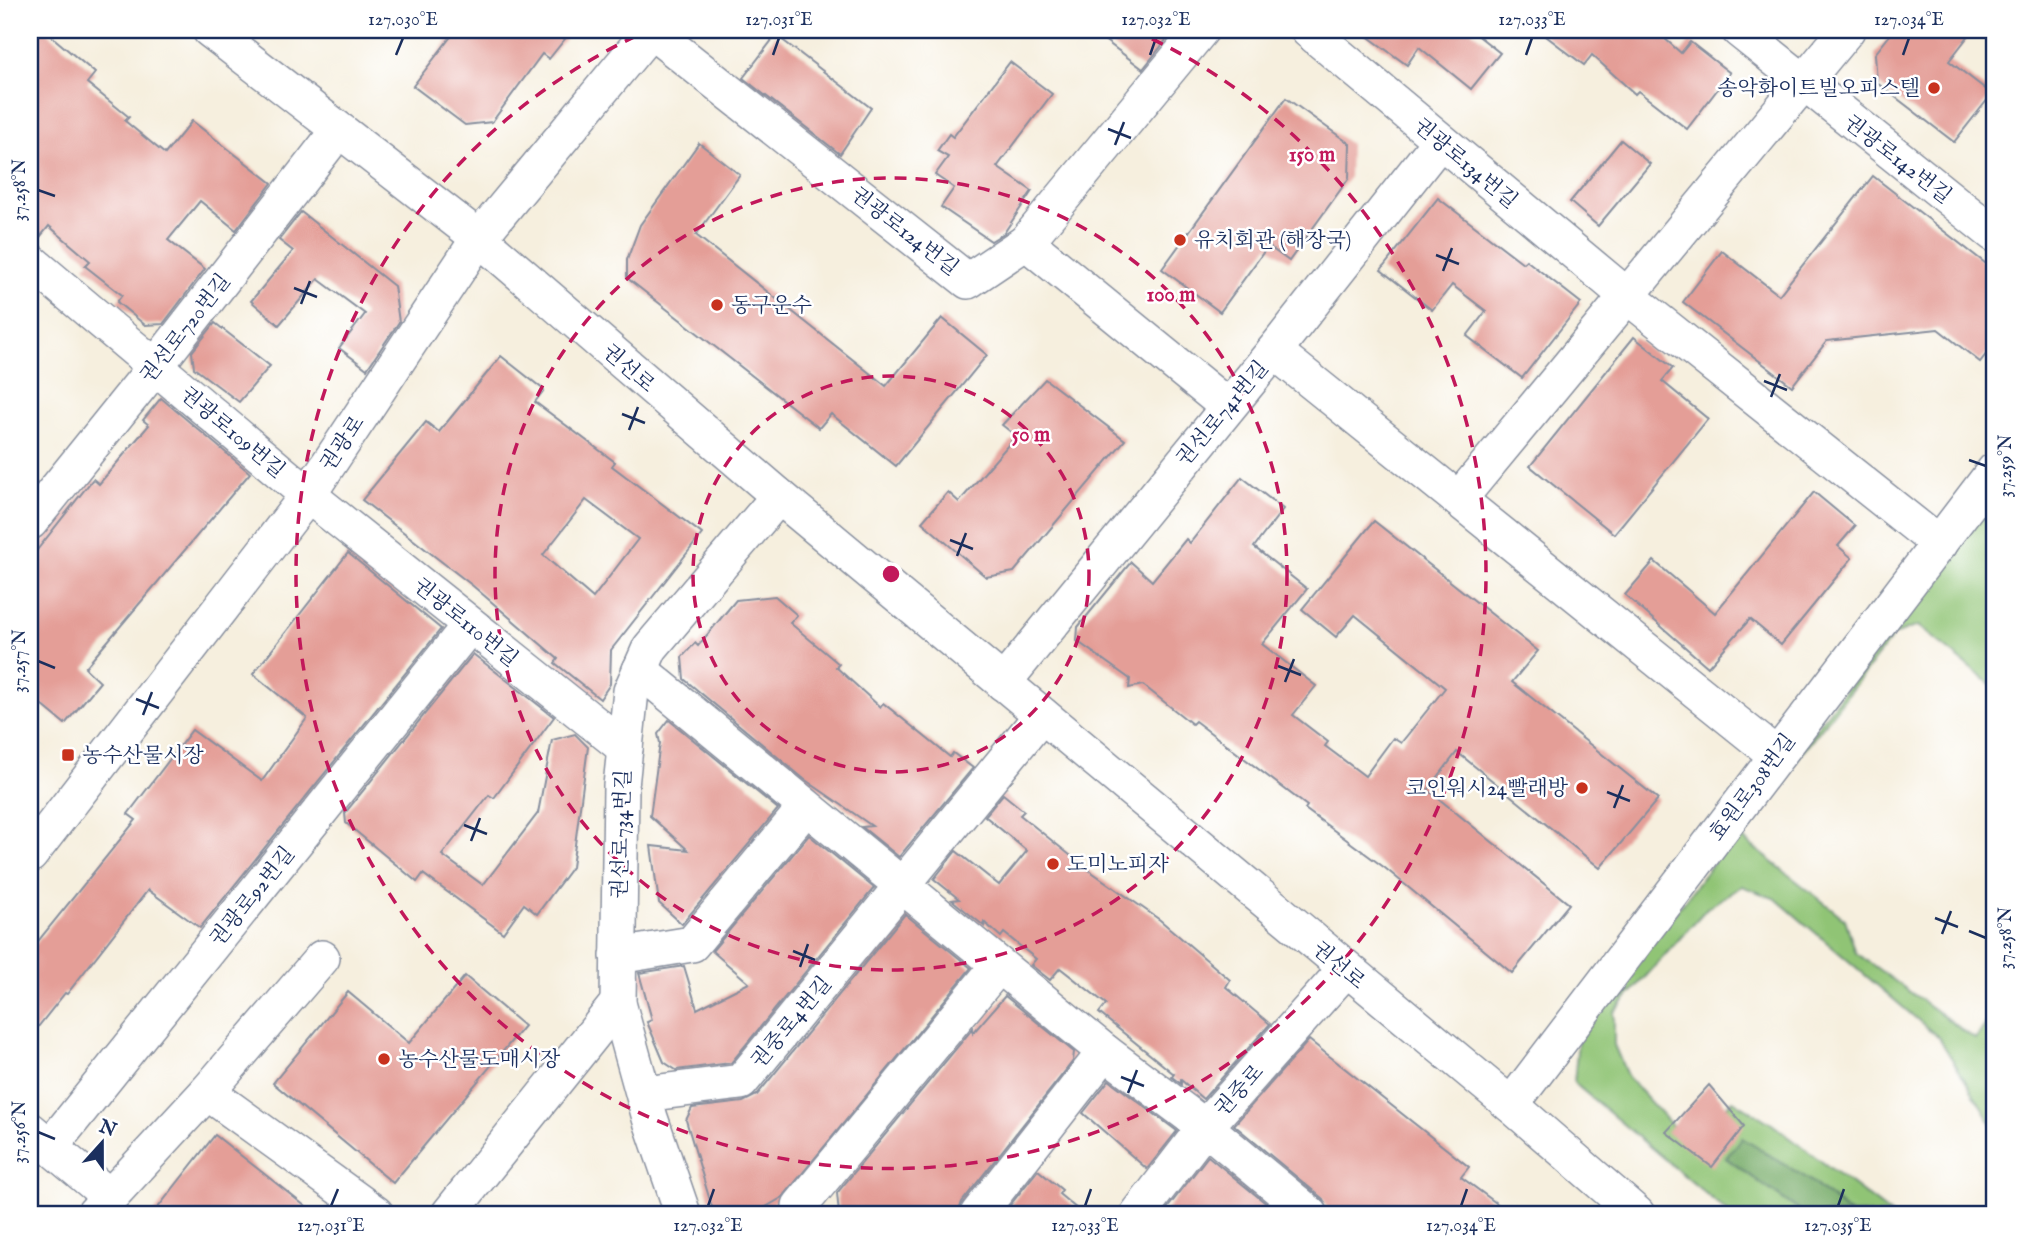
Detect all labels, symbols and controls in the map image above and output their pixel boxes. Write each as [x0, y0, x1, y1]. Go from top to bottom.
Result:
text: 127.030°E [368, 9, 438, 32]
text: 127.031°E [745, 9, 813, 32]
text: 127.032°E [1121, 9, 1191, 32]
text: 127.033°E [1498, 9, 1566, 32]
text: 127.034°E [1874, 9, 1944, 32]
place label: 송악화이트빌오피스텔 [1717, 76, 1920, 103]
marker: 송악화이트빌오피스텔 [1926, 80, 1942, 96]
street label: 권광로142번길 [1838, 110, 1956, 211]
street label: 권광로134번길 [1408, 113, 1523, 215]
text: 150 m [1289, 142, 1336, 169]
text: 37.258°N [9, 158, 32, 221]
street label: 권광로124번길 [845, 182, 963, 283]
place label: 유치회관 (해장국) [1194, 228, 1351, 255]
marker: 유치회관 (해장국) [1172, 232, 1188, 248]
street label: 권선로720번길 [135, 269, 237, 389]
text: 100 m [1146, 282, 1196, 309]
place label: 동구운수 [731, 293, 812, 320]
marker: 동구운수 [709, 297, 725, 313]
street label: 권선로 [596, 339, 660, 399]
street label: 권선로741번길 [1171, 356, 1275, 472]
street label: 권광로109번길 [174, 381, 290, 485]
street label: 권광로 [315, 411, 371, 477]
text: 50 m [1012, 422, 1051, 449]
text: 37.259°N [1995, 434, 2018, 498]
centre of rings [879, 562, 903, 586]
street label: 권광로110번길 [407, 573, 523, 674]
text: 37.257°N [9, 629, 32, 693]
street label: 효원로308번길 [1704, 729, 1802, 847]
place label: 농수산물시장 [82, 743, 204, 770]
marker: 농수산물시장 [60, 747, 76, 763]
street label: 권선로734번길 [607, 769, 638, 899]
place label: 코인워시24빨래방 [1406, 776, 1569, 803]
marker: 코인워시24빨래방 [1574, 780, 1590, 796]
street label: 권광로92번길 [205, 842, 302, 952]
place label: 도미노피자 [1067, 852, 1169, 879]
marker: 도미노피자 [1045, 856, 1061, 872]
text: 37.258°N [1995, 906, 2018, 969]
street label: 권선로 [1306, 936, 1370, 996]
street label: 권중로4번길 [746, 971, 838, 1074]
place label: 농수산물도매시장 [398, 1047, 561, 1074]
marker: 농수산물도매시장 [376, 1051, 392, 1067]
street label: 권중로 [1210, 1059, 1271, 1123]
text: 37.256°N [9, 1100, 32, 1163]
north arrow [66, 1108, 136, 1178]
text: N [94, 1114, 120, 1143]
text: 127.031°E [297, 1215, 365, 1238]
text: 127.032°E [673, 1215, 743, 1238]
text: 127.033°E [1051, 1215, 1119, 1238]
text: 127.034°E [1426, 1215, 1496, 1238]
text: 127.035°E [1804, 1215, 1872, 1238]

